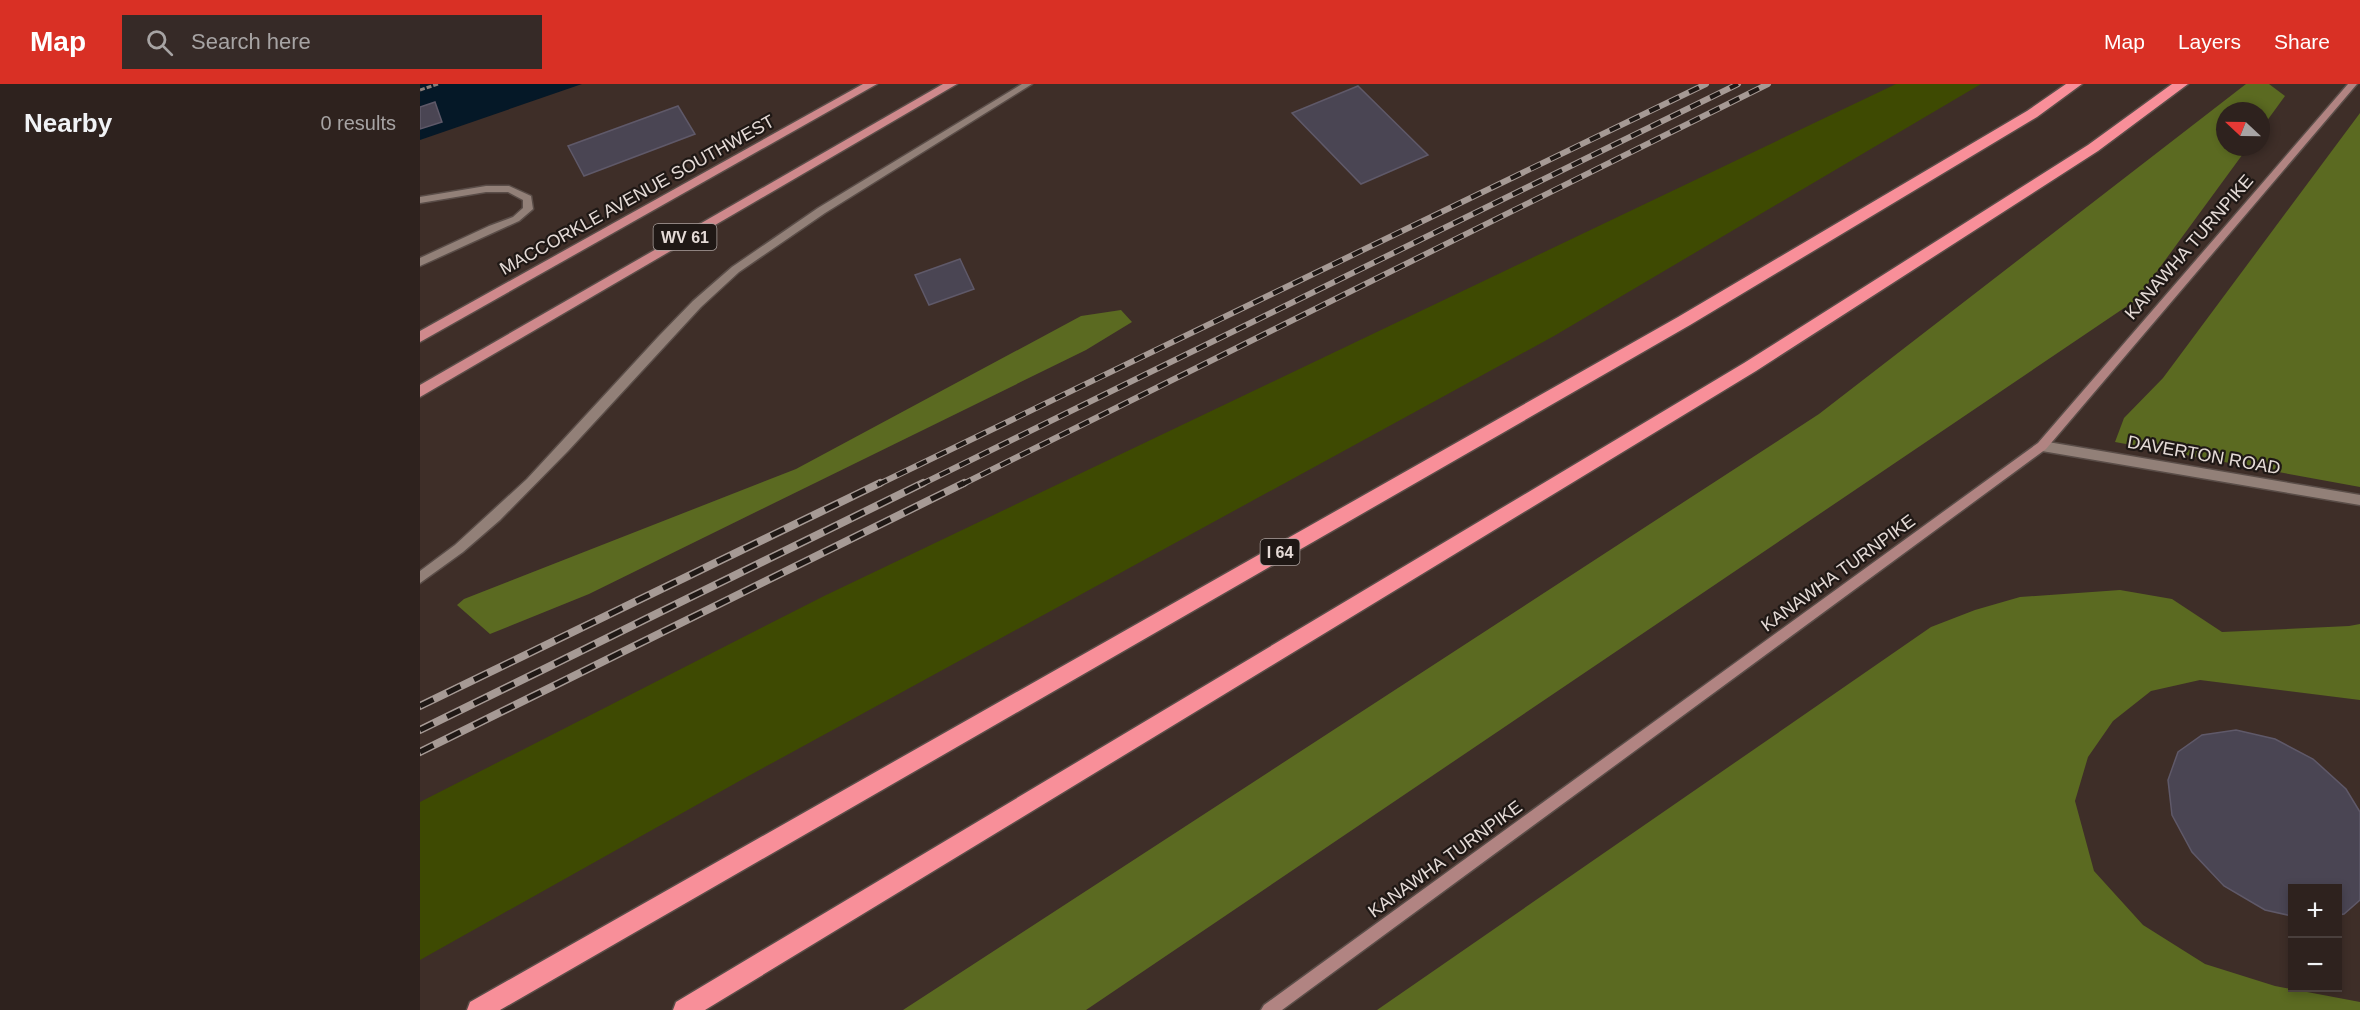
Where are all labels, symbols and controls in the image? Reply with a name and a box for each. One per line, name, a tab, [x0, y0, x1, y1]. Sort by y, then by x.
search box	[122, 15, 542, 69]
text: Map	[30, 26, 86, 57]
icon: search	[143, 26, 176, 59]
text: Search here	[191, 29, 311, 54]
text: Map	[2104, 30, 2145, 53]
text: Layers	[2178, 30, 2241, 53]
text: Share	[2274, 30, 2330, 53]
north arrow	[2216, 102, 2270, 156]
text: Nearby	[24, 108, 112, 138]
street label: MACCORKLE AVENUE SOUTHWEST	[496, 111, 778, 279]
text: 0 results	[320, 112, 396, 134]
street label: KANAWHA TURNPIKE	[2121, 171, 2257, 323]
road number: WV 61	[654, 224, 716, 250]
street label: DAVERTON ROAD	[2126, 432, 2282, 478]
street label: KANAWHA TURNPIKE	[1757, 511, 1919, 635]
road number: I 64	[1260, 539, 1300, 565]
street label: KANAWHA TURNPIKE	[1364, 797, 1526, 921]
map controls	[2288, 884, 2342, 992]
button: +	[2288, 884, 2342, 938]
button: −	[2288, 938, 2342, 992]

